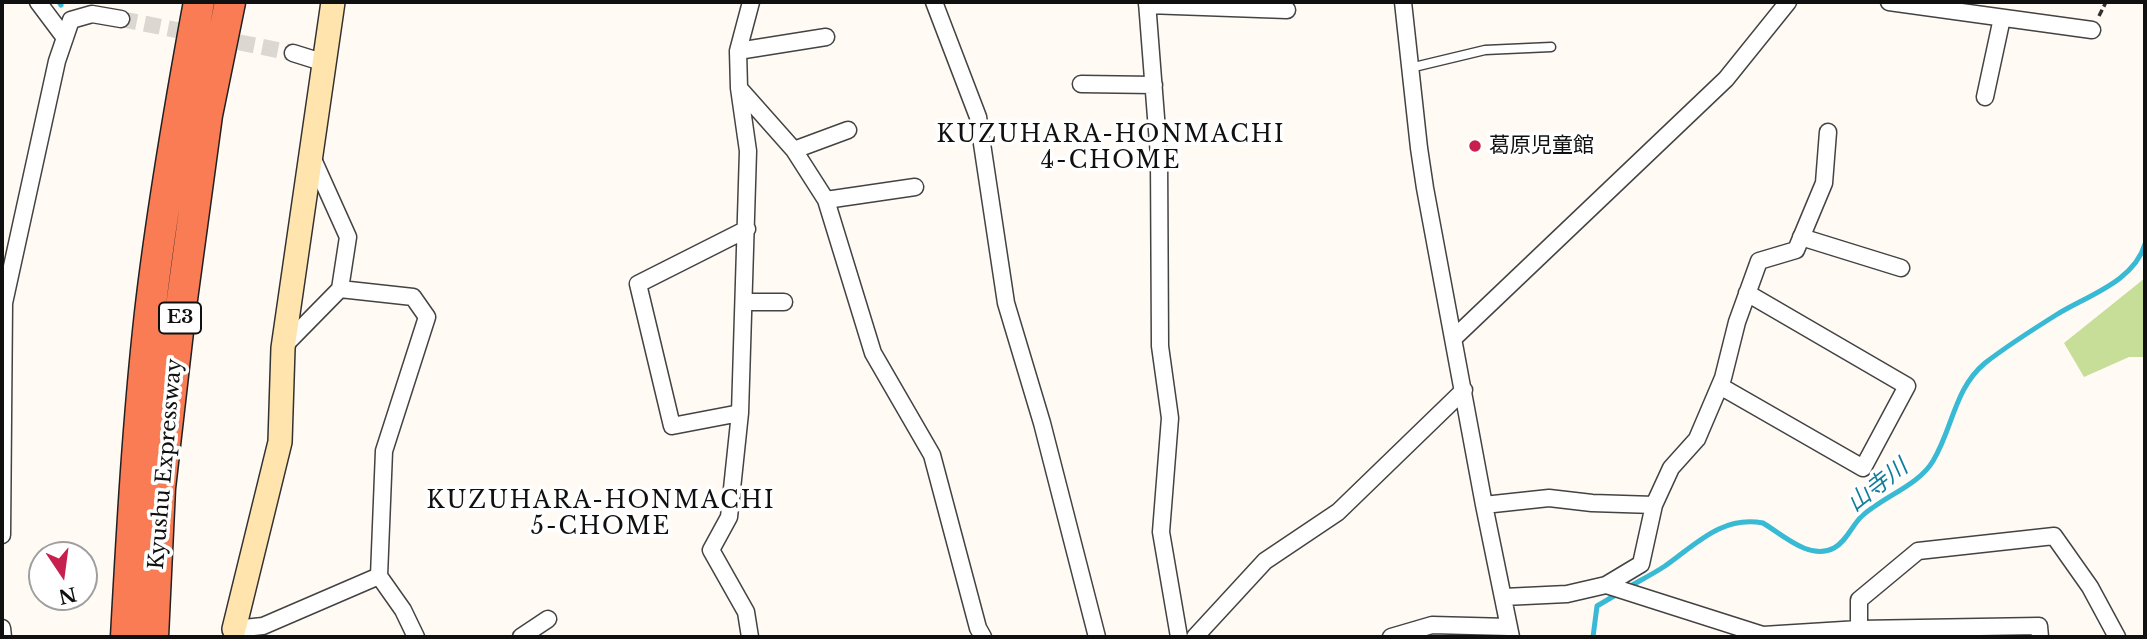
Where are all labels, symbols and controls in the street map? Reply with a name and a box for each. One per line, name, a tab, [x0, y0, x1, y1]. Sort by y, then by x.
district label: KUZUHARA-HONMACHI 4-CHOME	[939, 122, 1283, 176]
place label: 葛原児童館	[1489, 133, 1594, 159]
marker: 葛原児童館	[1467, 138, 1483, 154]
road number: E3	[159, 302, 201, 334]
street label: Kyushu Expressway	[144, 358, 188, 570]
water label: 山寺川	[1842, 454, 1914, 518]
district label: KUZUHARA-HONMACHI 5-CHOME	[429, 488, 773, 542]
north arrow	[28, 541, 98, 611]
text: N	[56, 582, 79, 608]

